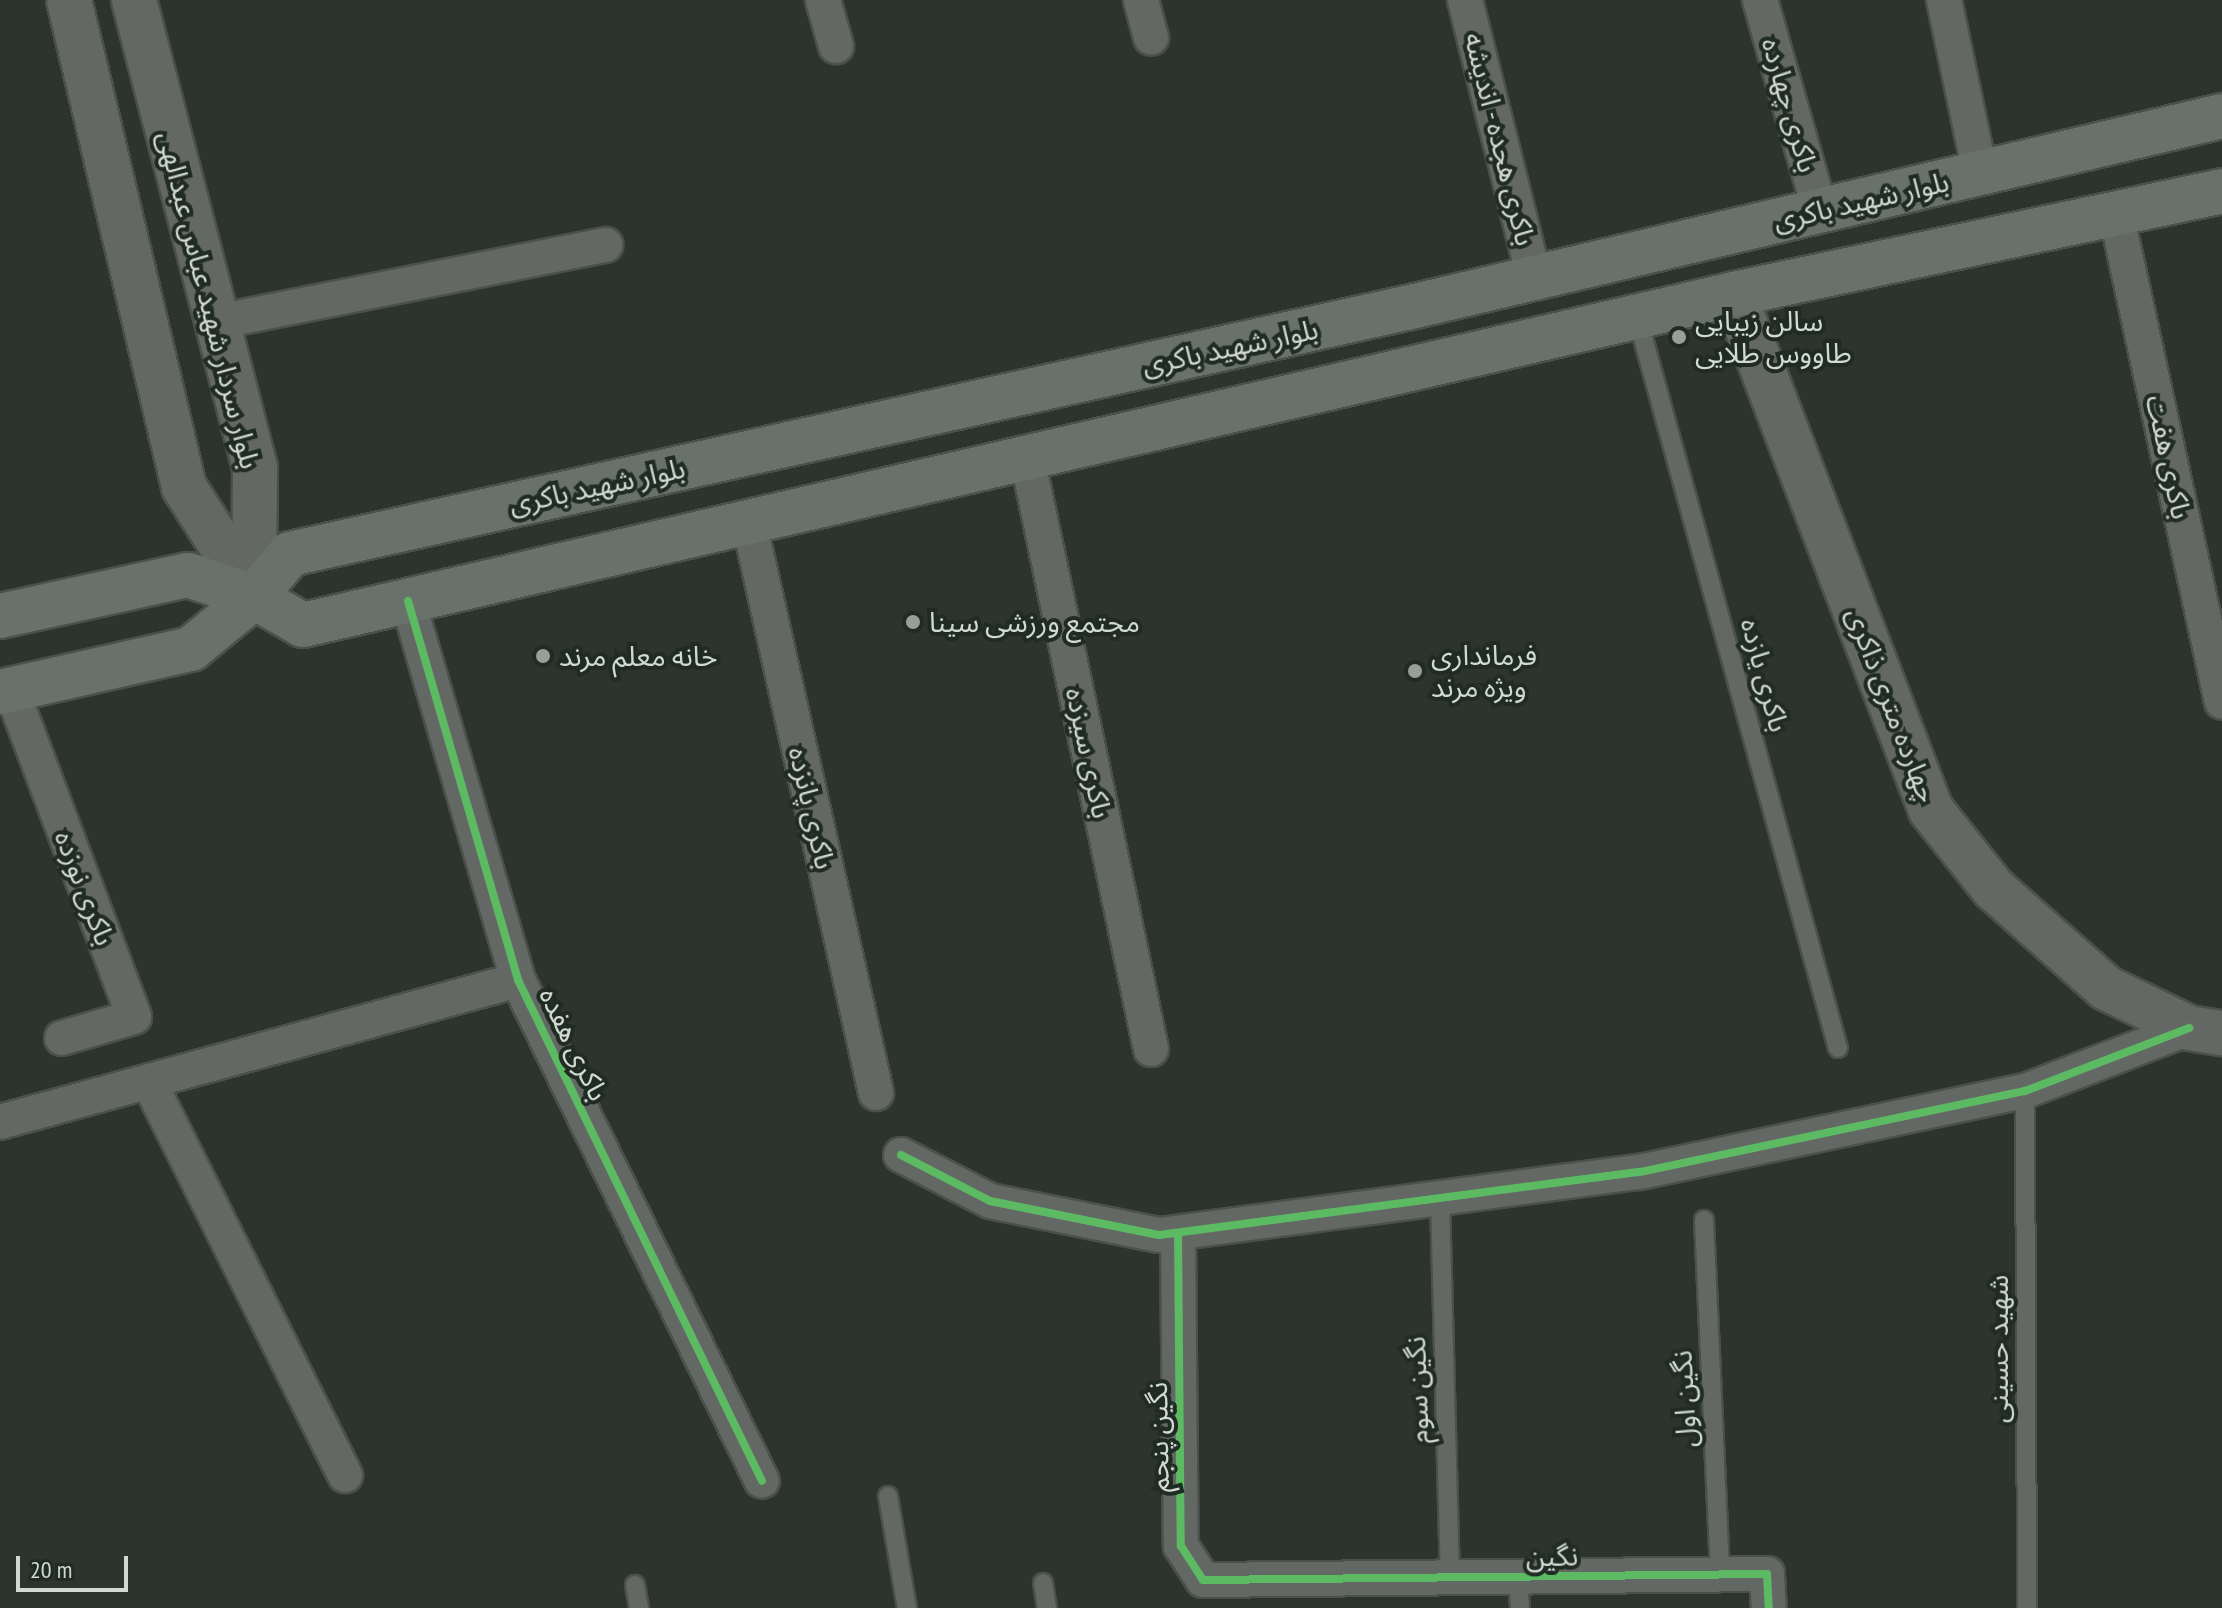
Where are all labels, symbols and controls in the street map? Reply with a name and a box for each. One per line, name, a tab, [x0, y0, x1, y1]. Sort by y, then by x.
street label: باکری هجده - اندیشه	[1457, 28, 1543, 250]
street label: باکری چهارده	[1755, 34, 1825, 176]
street label: بلوار سردار شهید عباس عبدالهی	[151, 128, 267, 472]
street label: بلوار شهید باکری	[1770, 164, 1952, 238]
place label: سالن زیبایی طاووس طلایی	[1695, 304, 1852, 370]
street label: بلوار شهید باکری	[1139, 312, 1321, 382]
marker: سالن زیبایی طاووس طلایی	[1670, 328, 1688, 346]
street label: باکری هفت	[2139, 392, 2199, 522]
street label: بلوار شهید باکری	[506, 451, 688, 521]
street label: چهارده متری ذاکری	[1839, 603, 1945, 807]
place label: مجتمع ورزشی سینا	[929, 605, 1140, 639]
marker: مجتمع ورزشی سینا	[904, 613, 922, 631]
street label: باکری یازده	[1734, 615, 1796, 735]
place label: فرمانداری ویژه مرند	[1431, 638, 1537, 704]
place label: خانه معلم مرند	[559, 639, 717, 673]
marker: خانه معلم مرند	[534, 647, 552, 665]
marker: فرمانداری ویژه مرند	[1406, 662, 1424, 680]
street label: باکری سیزده	[1059, 685, 1119, 821]
street label: باکری پانزده	[782, 744, 842, 872]
street label: باکری نوزده	[48, 826, 122, 950]
street label: باکری هفده	[532, 982, 616, 1106]
street label: شهید حسینی	[1981, 1275, 2015, 1423]
street label: نگین سوم	[1398, 1336, 1436, 1444]
street label: نگین اول	[1665, 1350, 1703, 1448]
street label: نگین پنجم	[1140, 1382, 1176, 1492]
street label: نگین	[1525, 1539, 1579, 1573]
scale bar	[20, 1540, 132, 1590]
text: 20 m	[30, 1554, 72, 1585]

